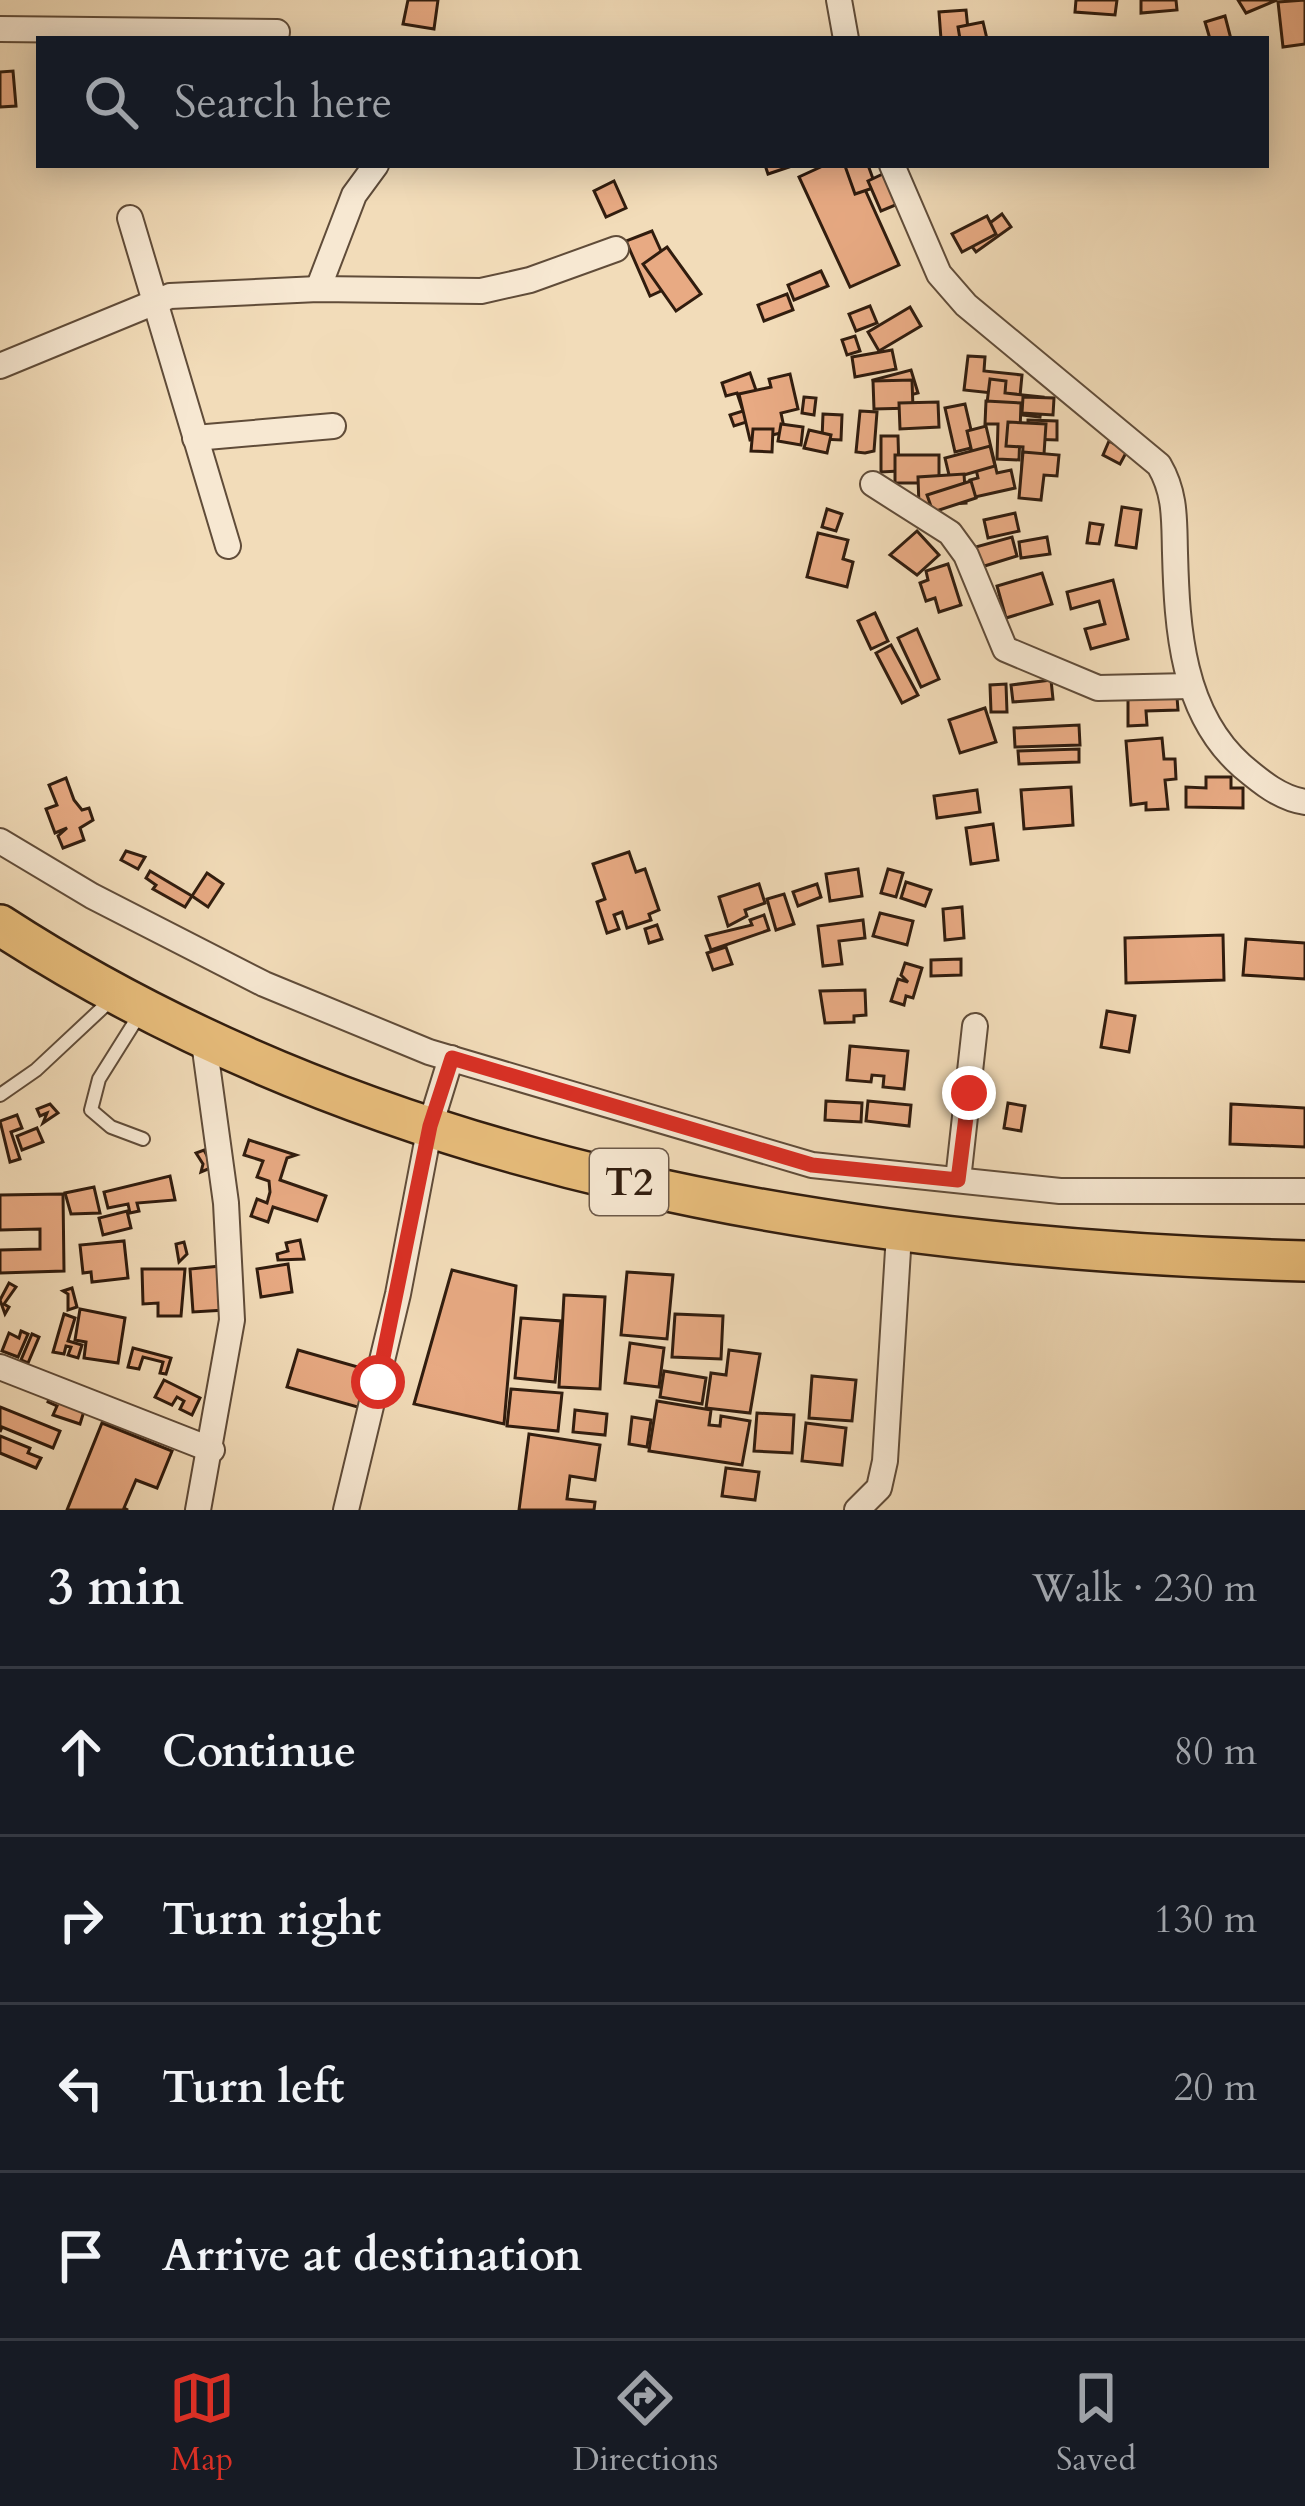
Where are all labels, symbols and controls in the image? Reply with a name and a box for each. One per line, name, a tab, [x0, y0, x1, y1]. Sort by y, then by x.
search box	[36, 36, 1269, 168]
icon: search	[78, 69, 144, 135]
text: Search here	[174, 72, 392, 133]
route end	[942, 1066, 996, 1120]
road number: T2	[590, 1149, 668, 1215]
route start	[351, 1355, 405, 1409]
text: 3 min	[48, 1553, 184, 1623]
text: Walk · 230 m	[1032, 1562, 1257, 1615]
icon: ahead	[48, 1719, 114, 1785]
text: Continue	[162, 1721, 356, 1782]
text: 80 m	[1174, 1725, 1257, 1778]
icon: right	[48, 1887, 114, 1953]
text: Turn right	[162, 1889, 381, 1950]
text: 130 m	[1154, 1893, 1257, 1946]
icon: left	[48, 2055, 114, 2121]
text: Turn left	[162, 2057, 344, 2118]
text: 20 m	[1174, 2061, 1257, 2114]
icon: arrive	[48, 2223, 114, 2289]
text: Arrive at destination	[162, 2225, 582, 2286]
tab: Map	[169, 2365, 235, 2482]
tab: Directions	[573, 2365, 718, 2482]
tab: Saved	[1056, 2365, 1136, 2482]

